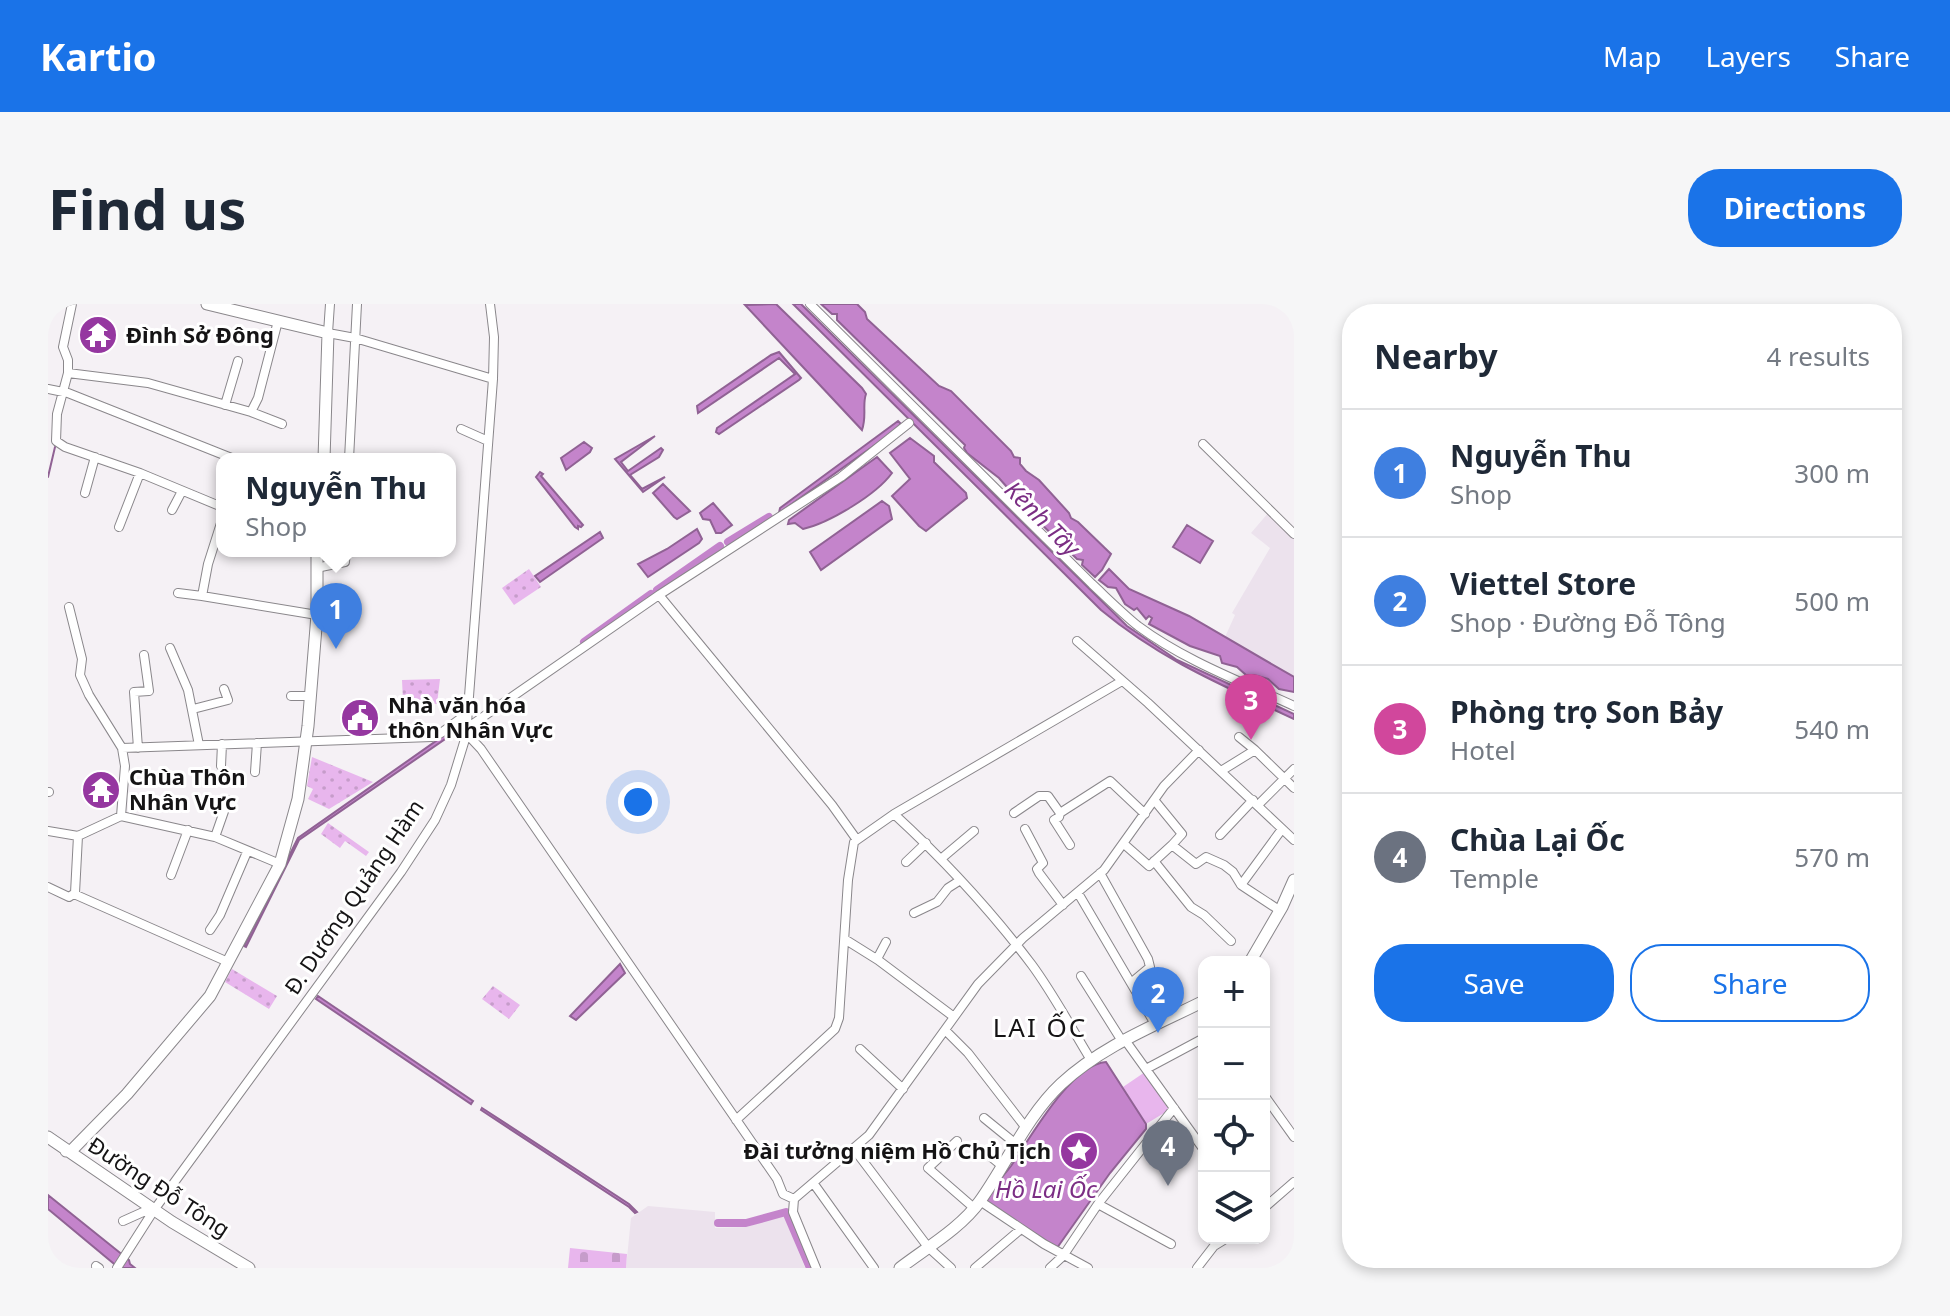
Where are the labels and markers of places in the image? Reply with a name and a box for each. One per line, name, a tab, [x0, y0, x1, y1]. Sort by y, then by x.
temple icon: Đình Sở Đông	[77, 314, 119, 356]
place label: Đình Sở Đông	[126, 319, 274, 349]
pin: 1	[310, 583, 362, 649]
pin: 3	[1225, 674, 1277, 740]
place label: Nhà văn hóa thôn Nhân Vực	[388, 689, 553, 744]
public building icon: Nhà văn hóa thôn Nhân Vực	[339, 697, 381, 739]
place label: Chùa Thôn Nhân Vực	[129, 761, 246, 816]
temple icon: Chùa Thôn Nhân Vực	[80, 769, 122, 811]
pin: 2	[1132, 967, 1184, 1033]
pin: 4	[1142, 1120, 1194, 1186]
place icon: Đài tưởng niệm Hồ Chủ Tịch	[1058, 1130, 1100, 1172]
place label: Đài tưởng niệm Hồ Chủ Tịch	[743, 1135, 1051, 1165]

